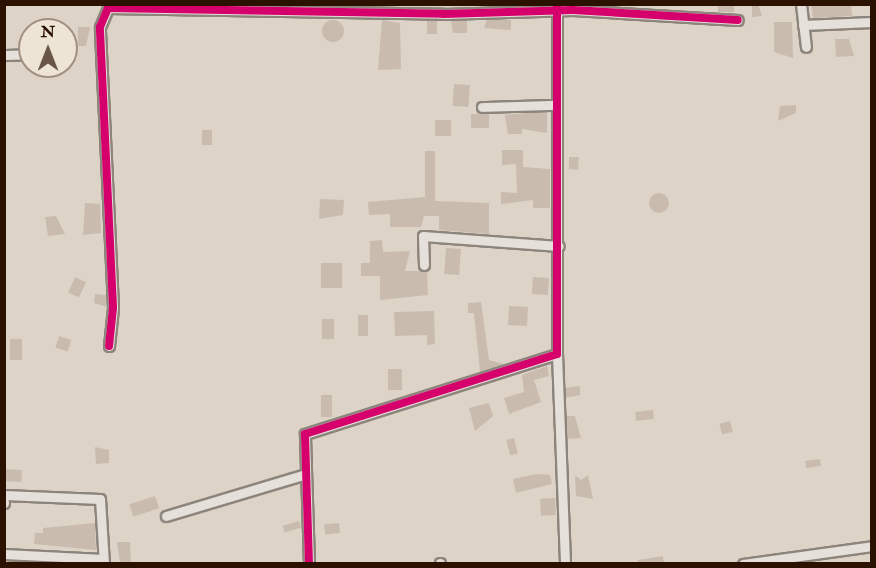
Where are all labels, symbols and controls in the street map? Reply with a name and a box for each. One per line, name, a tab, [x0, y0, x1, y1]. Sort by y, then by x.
north arrow	[18, 18, 78, 78]
text: N	[41, 22, 55, 42]

